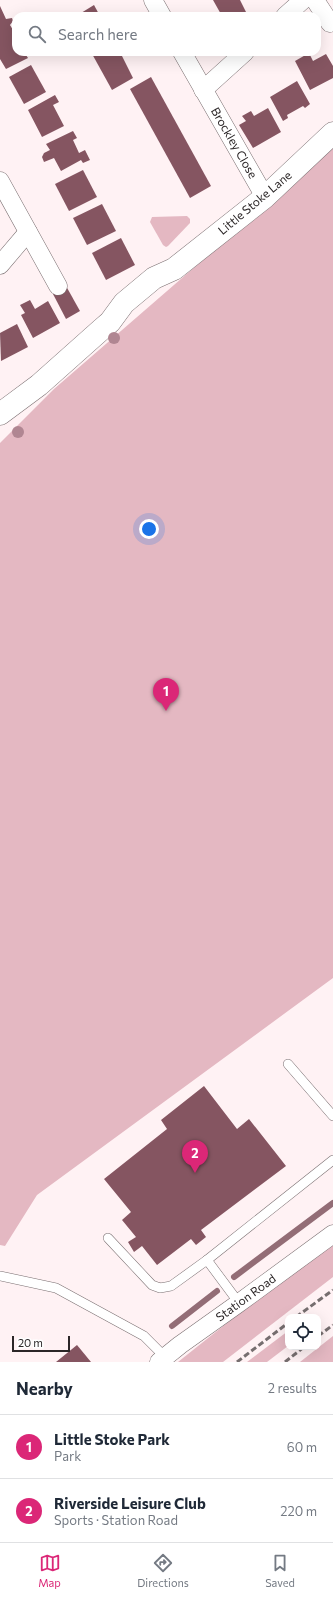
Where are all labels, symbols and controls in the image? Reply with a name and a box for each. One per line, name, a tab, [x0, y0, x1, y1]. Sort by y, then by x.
search box	[12, 12, 321, 56]
icon: search	[26, 23, 48, 45]
text: Search here	[58, 25, 137, 43]
street label: Brockley Close	[209, 104, 261, 181]
street label: Little Stoke Lane	[215, 167, 294, 237]
your location	[139, 519, 159, 539]
pin: 1	[153, 678, 179, 711]
pin: 2	[182, 1140, 208, 1173]
street label: Station Road	[213, 1271, 278, 1324]
map controls	[285, 1314, 321, 1350]
button: locate	[285, 1314, 321, 1350]
scale bar	[12, 1334, 70, 1353]
text: 20 m	[18, 1336, 43, 1349]
text: Nearby	[16, 1378, 73, 1399]
text: 2 results	[268, 1380, 317, 1396]
text: Little Stoke Park	[54, 1430, 170, 1448]
text: 1	[26, 1439, 32, 1455]
text: 60 m	[287, 1439, 317, 1455]
text: Park	[54, 1448, 81, 1464]
text: Riverside Leisure Club	[54, 1494, 206, 1512]
text: 2	[25, 1503, 33, 1519]
text: 220 m	[280, 1503, 317, 1519]
text: Sports · Station Road	[54, 1512, 178, 1528]
tab: Map	[38, 1552, 61, 1589]
tab: Directions	[137, 1552, 189, 1589]
tab: Saved	[265, 1552, 295, 1589]

